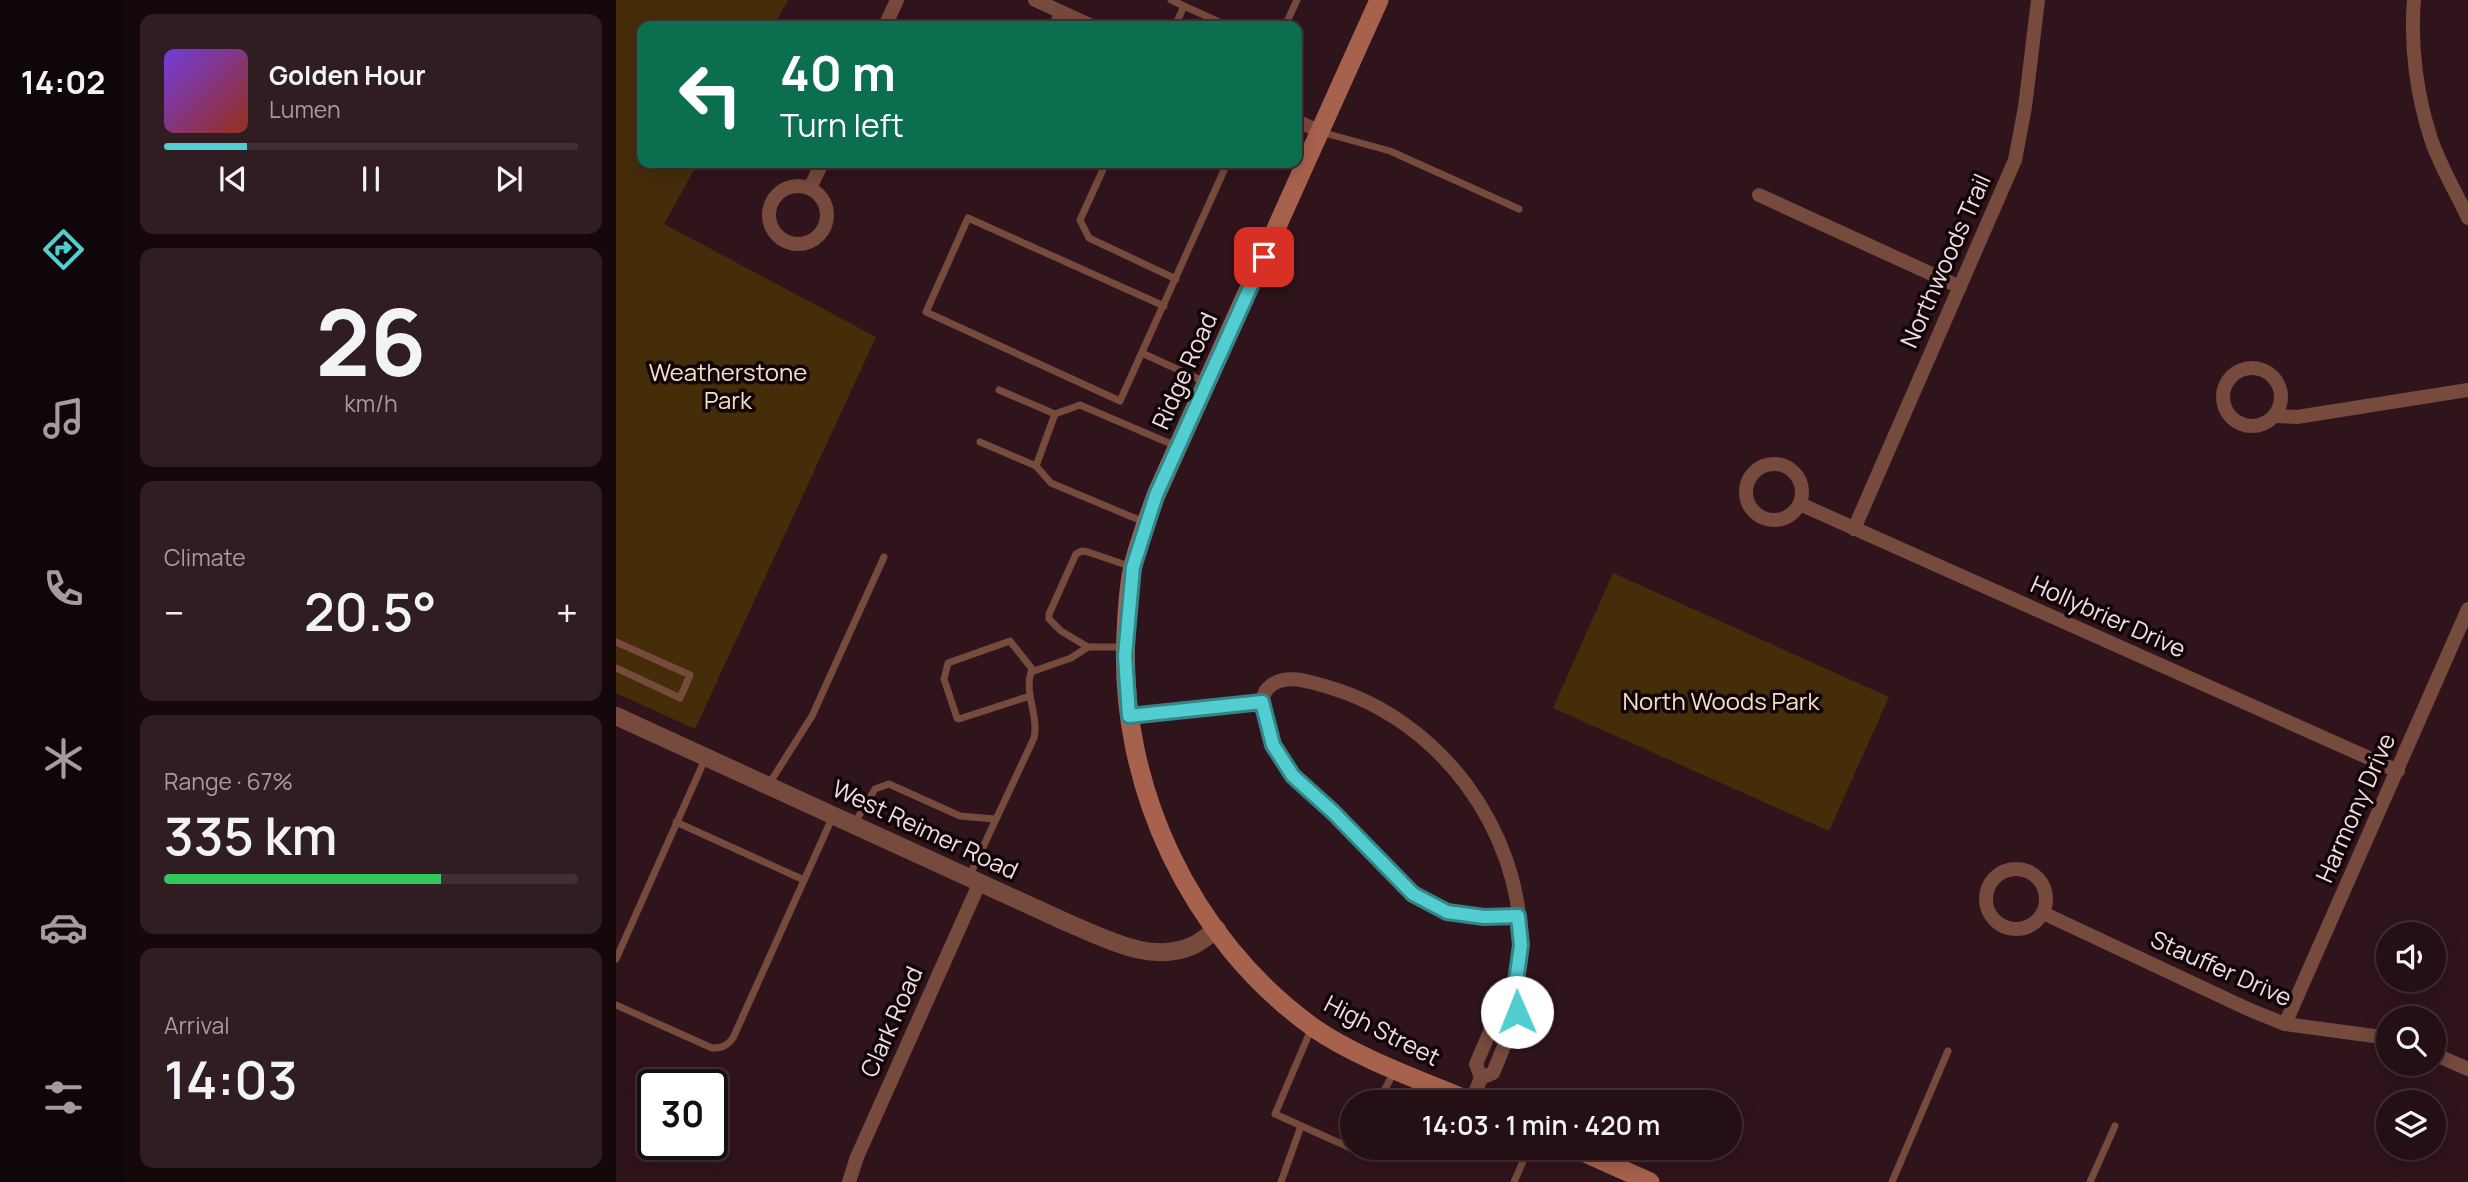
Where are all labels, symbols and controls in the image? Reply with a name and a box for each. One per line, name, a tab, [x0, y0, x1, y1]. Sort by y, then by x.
text: 40 m	[780, 39, 896, 106]
icon: left	[665, 49, 756, 140]
text: Golden Hour	[269, 57, 426, 93]
text: 14:02	[21, 60, 105, 104]
text: Lumen	[269, 93, 341, 125]
text: Turn left	[780, 103, 904, 147]
icon: previous	[214, 160, 252, 198]
icon: pause	[352, 160, 390, 198]
icon: next	[490, 160, 528, 198]
street label: Northwoods Trail	[1892, 168, 1998, 352]
icon: directions	[39, 225, 88, 274]
pin	[1234, 227, 1294, 287]
icon: arrive	[1245, 238, 1283, 276]
text: 26	[316, 279, 426, 403]
street label: Ridge Road	[1143, 307, 1224, 434]
park label: Weatherstone Park	[649, 355, 807, 416]
text: km/h	[344, 387, 398, 419]
icon: music	[39, 394, 88, 443]
text: Climate	[164, 541, 246, 573]
icon: phone	[39, 564, 88, 613]
street label: Hollybrier Drive	[2026, 567, 2191, 665]
text: 20.5°	[304, 576, 437, 647]
text: −	[164, 586, 185, 638]
text: +	[556, 586, 578, 638]
park label: North Woods Park	[1623, 684, 1820, 717]
street label: Harmony Drive	[2307, 727, 2402, 887]
icon: climate	[39, 734, 88, 783]
text: Range · 67%	[164, 765, 293, 797]
street label: West Reimer Road	[827, 771, 1024, 886]
text: 335 km	[164, 800, 337, 871]
icon: car	[39, 903, 88, 952]
street label: Stauffer Drive	[2146, 922, 2297, 1013]
map controls	[2376, 922, 2446, 1160]
button: sound	[2376, 922, 2446, 992]
street label: Clark Road	[851, 961, 930, 1082]
position arrow	[1480, 975, 1554, 1049]
street label: High Street	[1319, 986, 1446, 1073]
button: search	[2376, 1006, 2446, 1076]
text: Arrival	[164, 1009, 230, 1041]
text: 14:03	[164, 1044, 297, 1115]
speed limit sign: 30	[637, 1069, 728, 1160]
icon: filters	[39, 1073, 88, 1122]
button: layers	[2376, 1090, 2446, 1160]
text: 14:03 · 1 min · 420 m	[1422, 1107, 1660, 1143]

